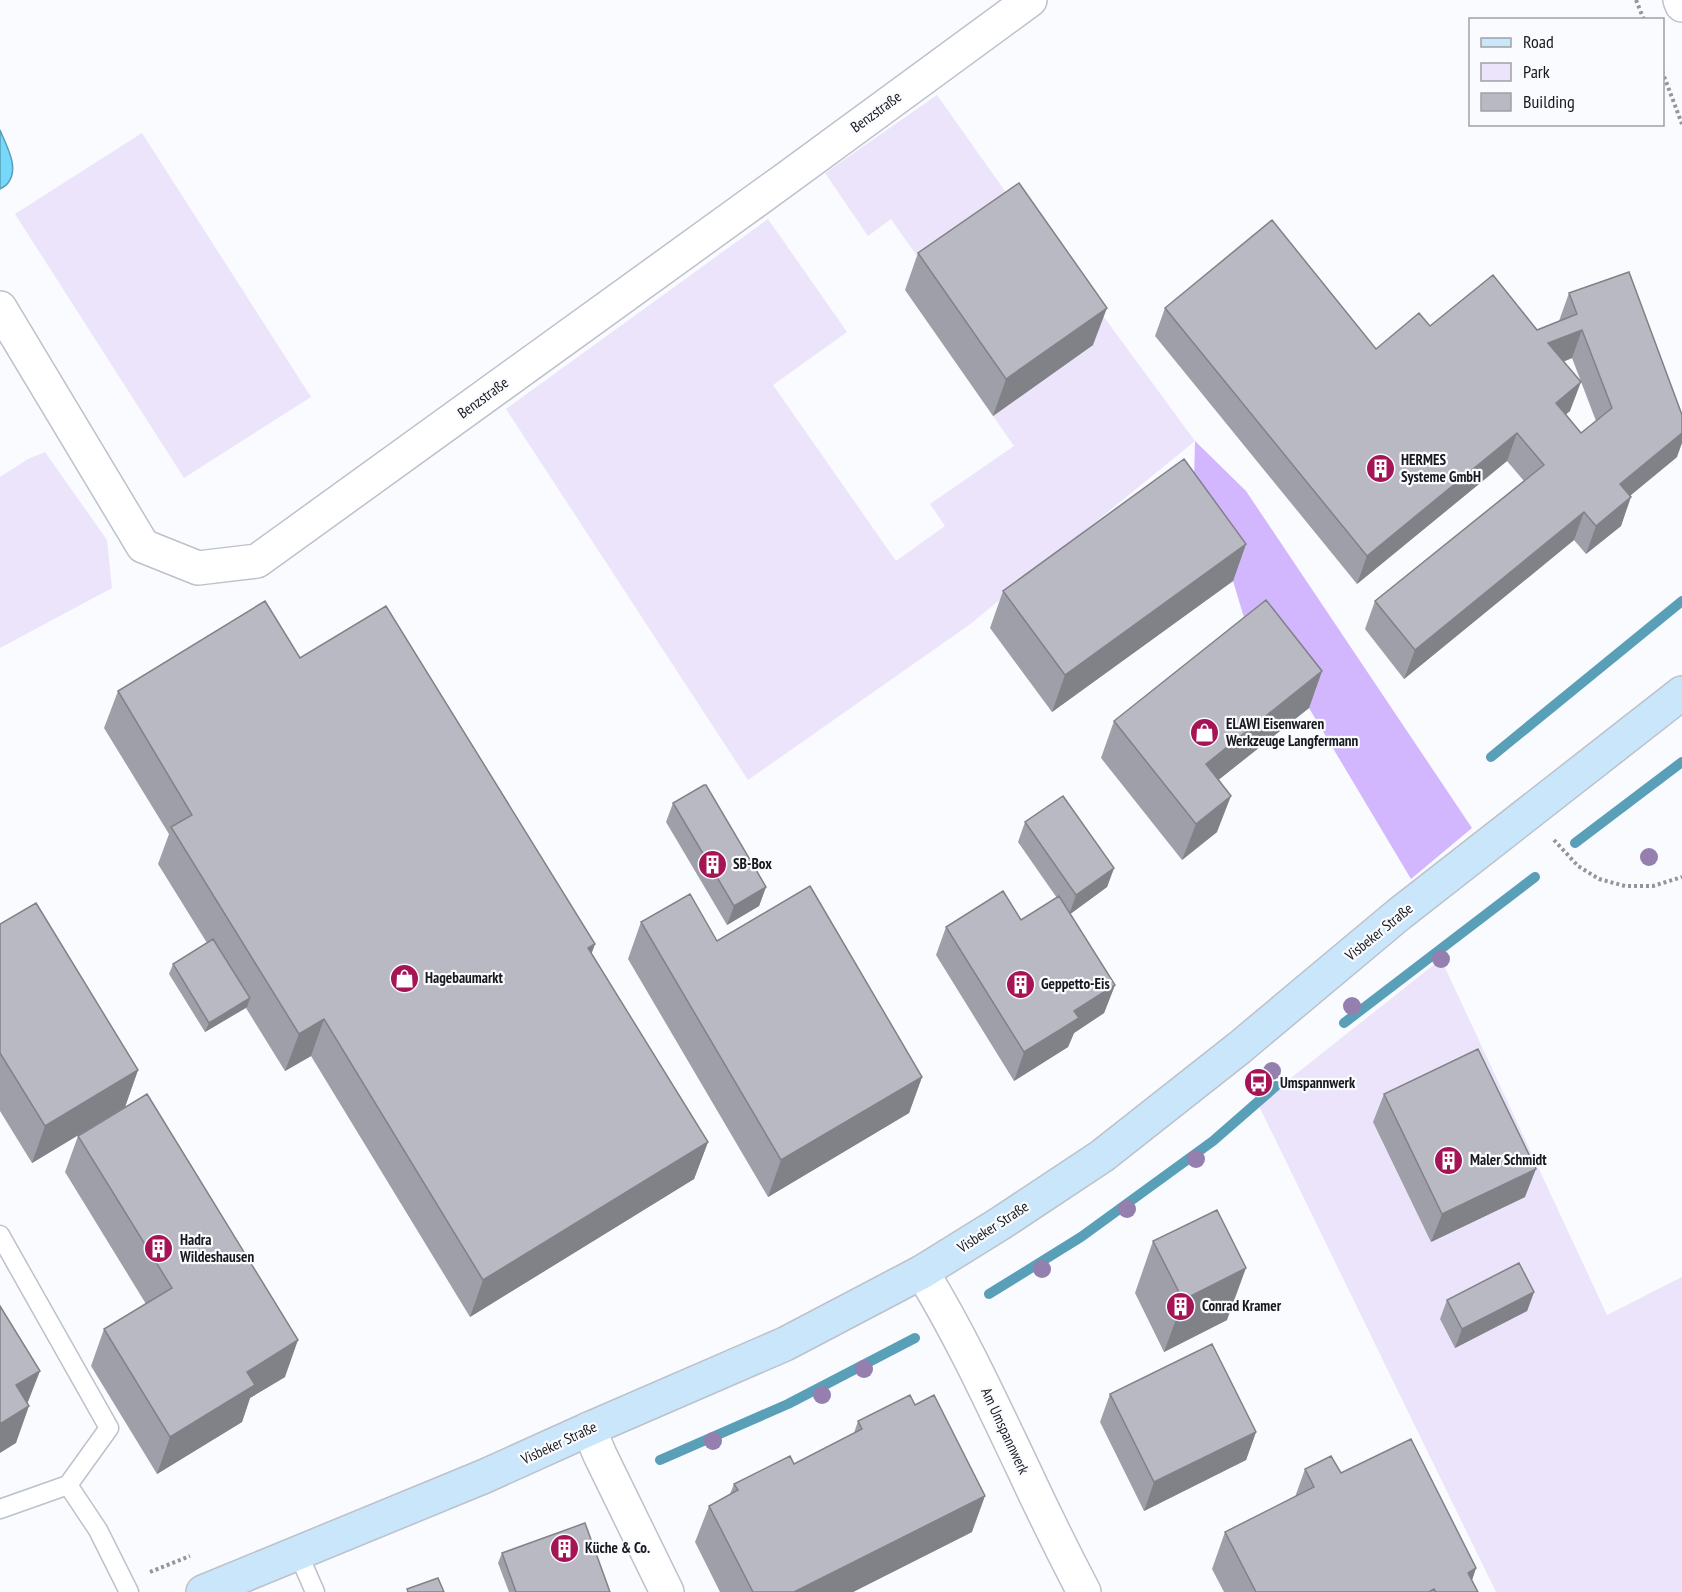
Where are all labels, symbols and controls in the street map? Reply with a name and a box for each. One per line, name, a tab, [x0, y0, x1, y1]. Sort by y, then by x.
legend	[1469, 18, 1664, 126]
text: Road	[1523, 30, 1554, 53]
text: Park	[1523, 60, 1550, 83]
street label: Benzstraße	[847, 87, 905, 136]
text: Building	[1523, 90, 1575, 113]
street label: Benzstraße	[454, 373, 512, 422]
place label: HERMES Systeme GmbH	[1401, 450, 1481, 486]
building icon: HERMES Systeme GmbH	[1364, 453, 1396, 485]
place label: ELAWI Eisenwaren Werkzeuge Langfermann	[1225, 714, 1359, 750]
shop icon: ELAWI Eisenwaren Werkzeuge Langfermann	[1189, 717, 1221, 749]
building icon: SB-Box	[696, 848, 728, 880]
place label: SB-Box	[733, 854, 772, 873]
street label: Visbeker Straße	[1340, 899, 1416, 965]
shop icon: Hagebaumarkt	[388, 962, 420, 994]
place label: Hagebaumarkt	[425, 968, 504, 987]
building icon: Geppetto-Eis	[1004, 968, 1036, 1000]
place label: Geppetto-Eis	[1041, 974, 1110, 993]
bus stop icon: Umspannwerk	[1243, 1067, 1275, 1099]
place label: Umspannwerk	[1280, 1073, 1356, 1092]
building icon: Maler Schmidt	[1433, 1144, 1465, 1176]
place label: Maler Schmidt	[1470, 1150, 1547, 1169]
street label: Visbeker Straße	[953, 1196, 1032, 1257]
place label: Hadra Wildeshausen	[179, 1230, 254, 1266]
building icon: Hadra Wildeshausen	[143, 1233, 175, 1265]
building icon: Conrad Kramer	[1165, 1290, 1197, 1322]
place label: Conrad Kramer	[1202, 1296, 1282, 1315]
street label: Am Umspannwerk	[977, 1385, 1034, 1477]
street label: Visbeker Straße	[517, 1417, 600, 1469]
building icon: Küche & Co.	[548, 1532, 580, 1564]
place label: Küche & Co.	[585, 1538, 650, 1557]

